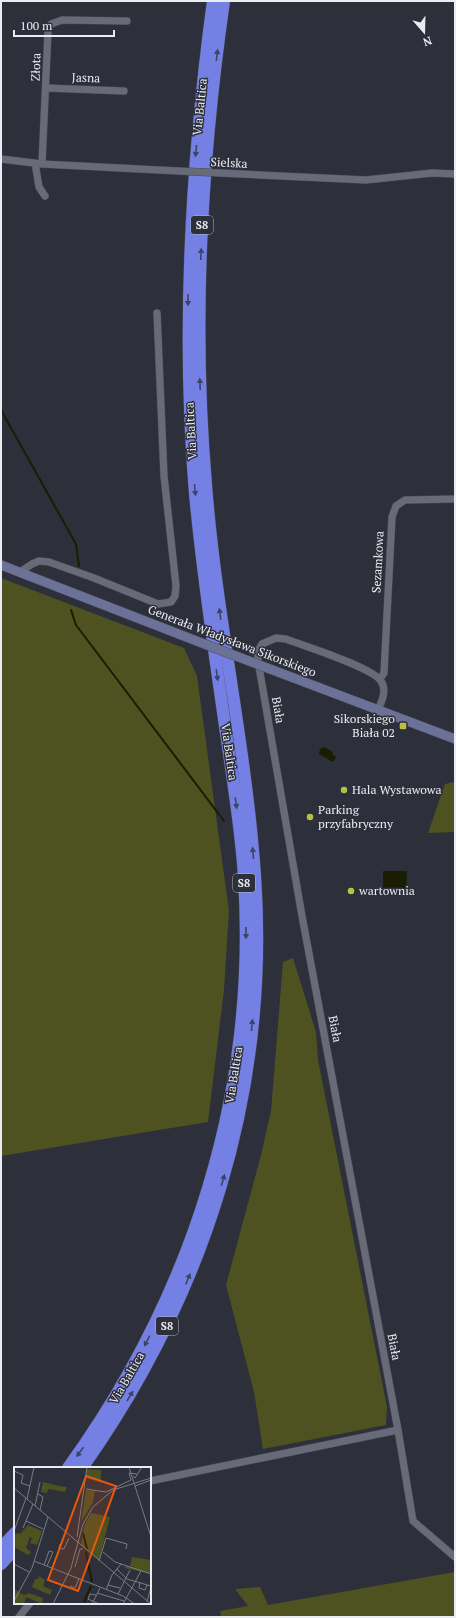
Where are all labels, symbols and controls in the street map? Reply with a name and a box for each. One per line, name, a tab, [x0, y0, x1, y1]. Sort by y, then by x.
scale bar	[14, 12, 114, 38]
north arrow	[404, 12, 444, 52]
text: 100 m	[20, 18, 53, 33]
text: N	[420, 33, 434, 50]
one-way arrow	[214, 49, 220, 61]
street label: Złota	[28, 53, 43, 81]
street label: Jasna	[71, 70, 101, 85]
street label: Via Baltica	[189, 78, 210, 136]
one-way arrow	[193, 145, 199, 157]
street label: Sielska	[210, 154, 248, 171]
road number: S8	[191, 216, 213, 234]
one-way arrow	[197, 248, 204, 260]
one-way arrow	[185, 294, 192, 306]
one-way arrow	[197, 377, 203, 390]
street label: Via Baltica	[182, 402, 199, 460]
one-way arrow	[192, 484, 198, 496]
street label: Sezamkowa	[368, 531, 387, 593]
street label: Generała Władysława Sikorskiego	[146, 601, 319, 680]
one-way arrow	[217, 607, 223, 620]
one-way arrow	[214, 668, 220, 681]
street label: Biała	[269, 695, 288, 725]
place label: Sikorskiego Biała 02	[334, 711, 395, 740]
marker: Sikorskiego Biała 02	[398, 721, 408, 731]
street label: Via Baltica	[218, 722, 241, 781]
place label: Hala Wystawowa	[352, 782, 442, 797]
marker: Hala Wystawowa	[339, 785, 349, 795]
one-way arrow	[233, 797, 239, 809]
place label: Parking przyfabryczny	[318, 802, 394, 831]
marker: Parking przyfabryczny	[305, 812, 315, 822]
one-way arrow	[250, 847, 256, 859]
road number: S8	[233, 874, 255, 892]
place label: wartownia	[358, 883, 415, 898]
marker: wartownia	[346, 886, 356, 896]
one-way arrow	[243, 927, 249, 940]
street label: Biała	[326, 1014, 345, 1044]
one-way arrow	[249, 1019, 256, 1031]
street label: Via Baltica	[222, 1045, 245, 1105]
one-way arrow	[220, 1174, 226, 1186]
one-way arrow	[186, 1273, 192, 1285]
road number: S8	[156, 1317, 178, 1335]
street label: Biała	[385, 1332, 404, 1362]
one-way arrow	[144, 1336, 150, 1347]
street label: Via Baltica	[106, 1349, 147, 1406]
one-way arrow	[126, 1391, 134, 1401]
one-way arrow	[76, 1447, 84, 1458]
inset map	[14, 1467, 151, 1604]

